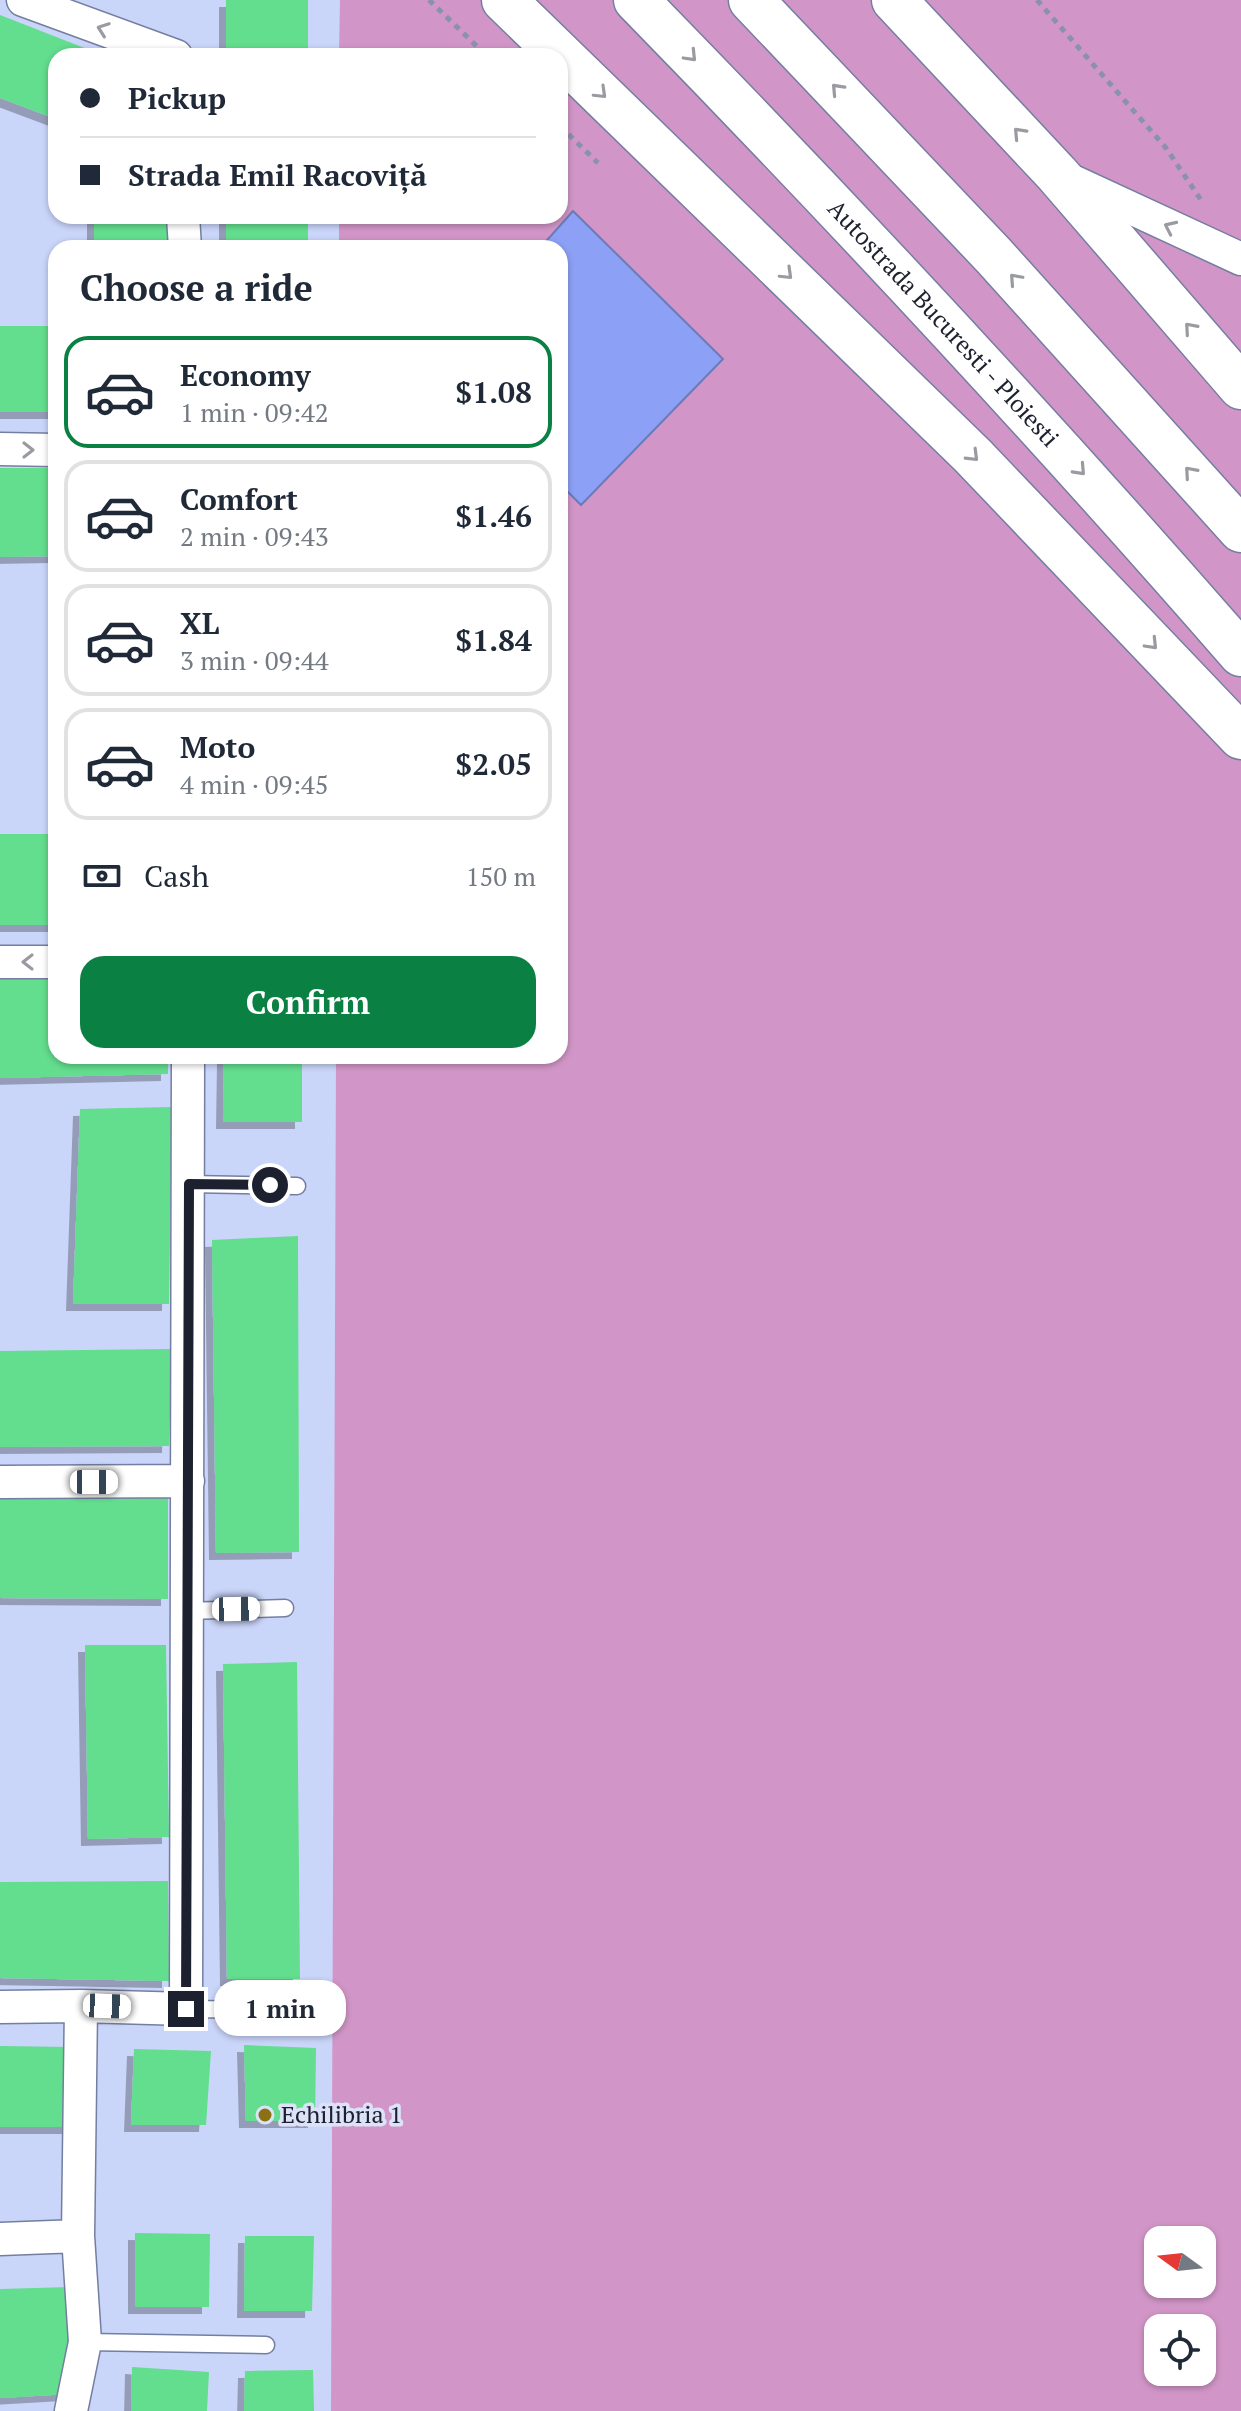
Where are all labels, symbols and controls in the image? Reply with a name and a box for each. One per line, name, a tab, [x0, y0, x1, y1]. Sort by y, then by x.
one-way arrow	[96, 22, 110, 39]
one-way arrow	[682, 47, 696, 61]
text: Pickup	[128, 78, 226, 118]
one-way arrow	[592, 83, 606, 98]
one-way arrow	[832, 84, 847, 98]
one-way arrow	[1013, 128, 1028, 142]
text: Strada Emil Racoviță	[128, 155, 427, 195]
street label: Autostrada Bucuresti - Ploiesti	[821, 192, 1066, 453]
one-way arrow	[1164, 220, 1179, 236]
text: Choose a ride	[80, 264, 313, 311]
one-way arrow	[778, 265, 792, 279]
one-way arrow	[1010, 274, 1024, 289]
one-way arrow	[1185, 323, 1200, 338]
text: Economy	[180, 355, 311, 395]
icon: car	[84, 356, 156, 428]
text: $1.08	[455, 372, 532, 412]
text: 1 min · 09:42	[180, 395, 329, 429]
one-way arrow	[22, 441, 35, 459]
one-way arrow	[963, 447, 978, 461]
one-way arrow	[1070, 460, 1084, 475]
one-way arrow	[1185, 466, 1199, 481]
text: Comfort	[180, 479, 298, 519]
icon: car	[84, 480, 156, 552]
text: $1.46	[455, 496, 532, 536]
text: 2 min · 09:43	[180, 519, 329, 553]
text: XL	[180, 603, 219, 643]
icon: car	[84, 604, 156, 676]
text: $1.84	[455, 620, 532, 660]
one-way arrow	[1143, 635, 1158, 649]
text: 3 min · 09:44	[180, 643, 329, 677]
text: Moto	[180, 727, 255, 767]
icon: car	[84, 728, 156, 800]
text: $2.05	[455, 744, 532, 784]
text: 4 min · 09:45	[180, 767, 329, 801]
icon: cash	[80, 854, 124, 898]
text: Cash	[144, 856, 209, 896]
text: 150 m	[466, 859, 536, 893]
one-way arrow	[21, 953, 34, 971]
button: Confirm	[80, 956, 536, 1048]
route start	[252, 1167, 288, 1203]
car	[70, 1470, 118, 1494]
car	[212, 1597, 260, 1621]
callout: 1 min	[214, 1981, 346, 2037]
route end	[168, 1991, 204, 2027]
text: 1 min	[244, 1991, 316, 2025]
car	[83, 1993, 131, 2019]
place label: Echilibria 1	[281, 2098, 402, 2130]
marker: Echilibria 1	[256, 2106, 274, 2124]
north arrow	[1144, 2226, 1216, 2298]
map controls	[1144, 2226, 1216, 2386]
button: locate	[1144, 2314, 1216, 2386]

